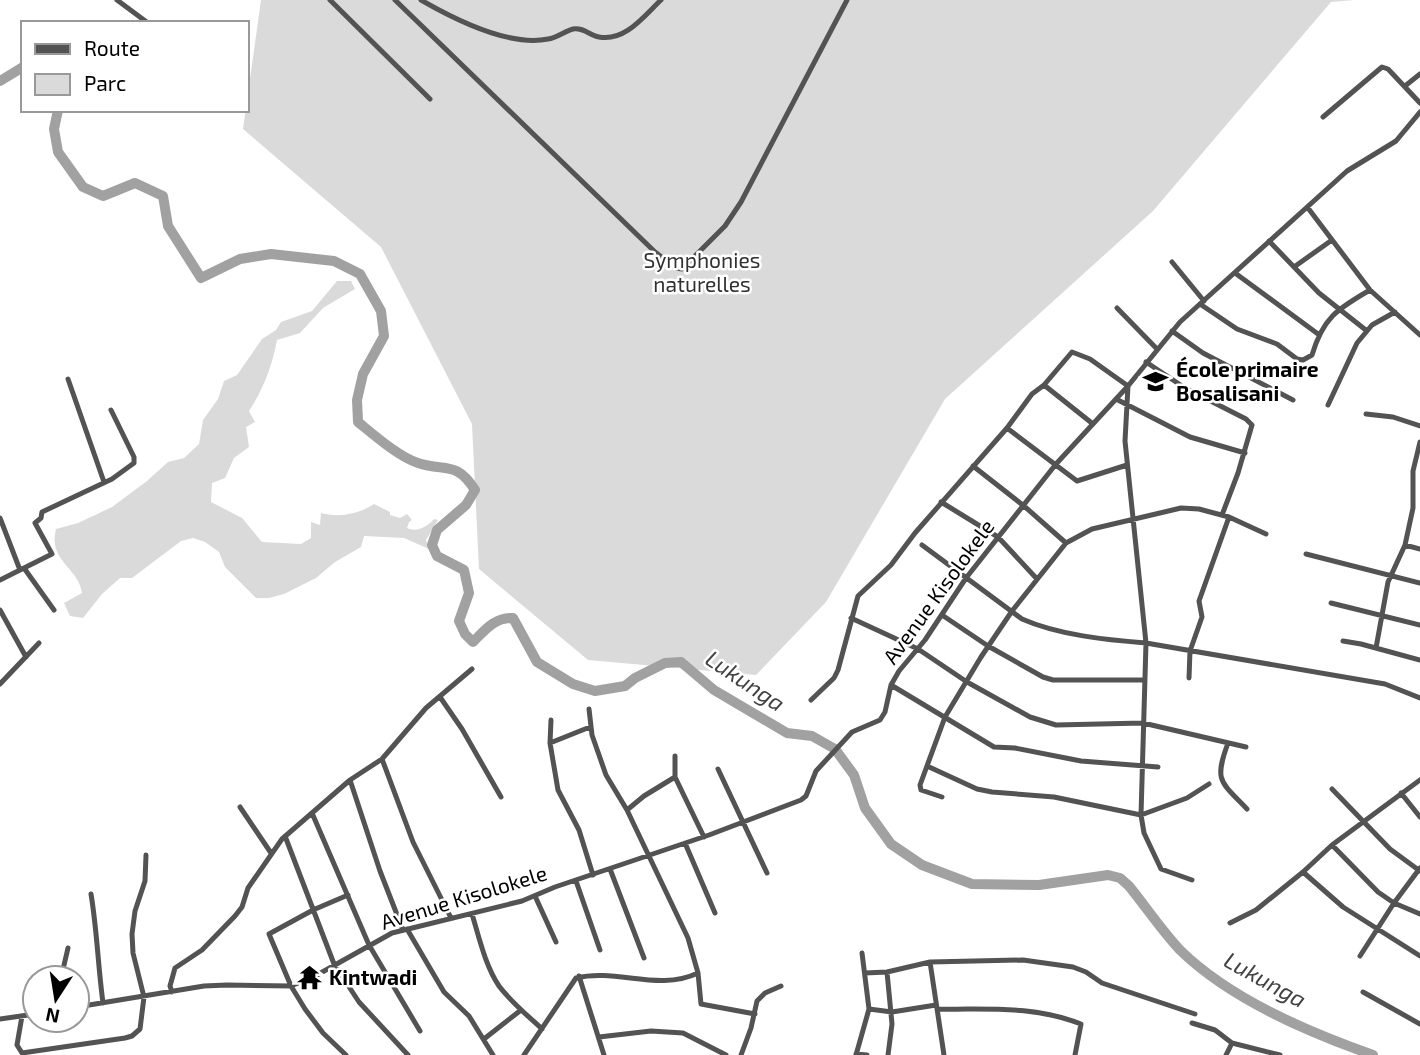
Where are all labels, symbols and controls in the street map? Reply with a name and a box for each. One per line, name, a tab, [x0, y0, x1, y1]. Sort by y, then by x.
legend	[21, 21, 248, 112]
text: Route	[84, 35, 140, 60]
text: Parc	[84, 70, 126, 95]
park label: Symphonies naturelles	[644, 247, 760, 296]
place label: École primaire Bosalisani	[1176, 356, 1319, 405]
school or university icon: École primaire Bosalisani	[1142, 368, 1170, 396]
street label: Avenue Kisolokele	[877, 514, 999, 668]
water label: Lukunga	[701, 644, 790, 717]
street label: Avenue Kisolokele	[377, 859, 550, 934]
water label: Lukunga	[1220, 945, 1311, 1013]
north arrow	[21, 964, 91, 1034]
temple icon: Kintwadi	[295, 964, 323, 992]
place label: Kintwadi	[329, 964, 417, 989]
text: N	[43, 1003, 61, 1029]

